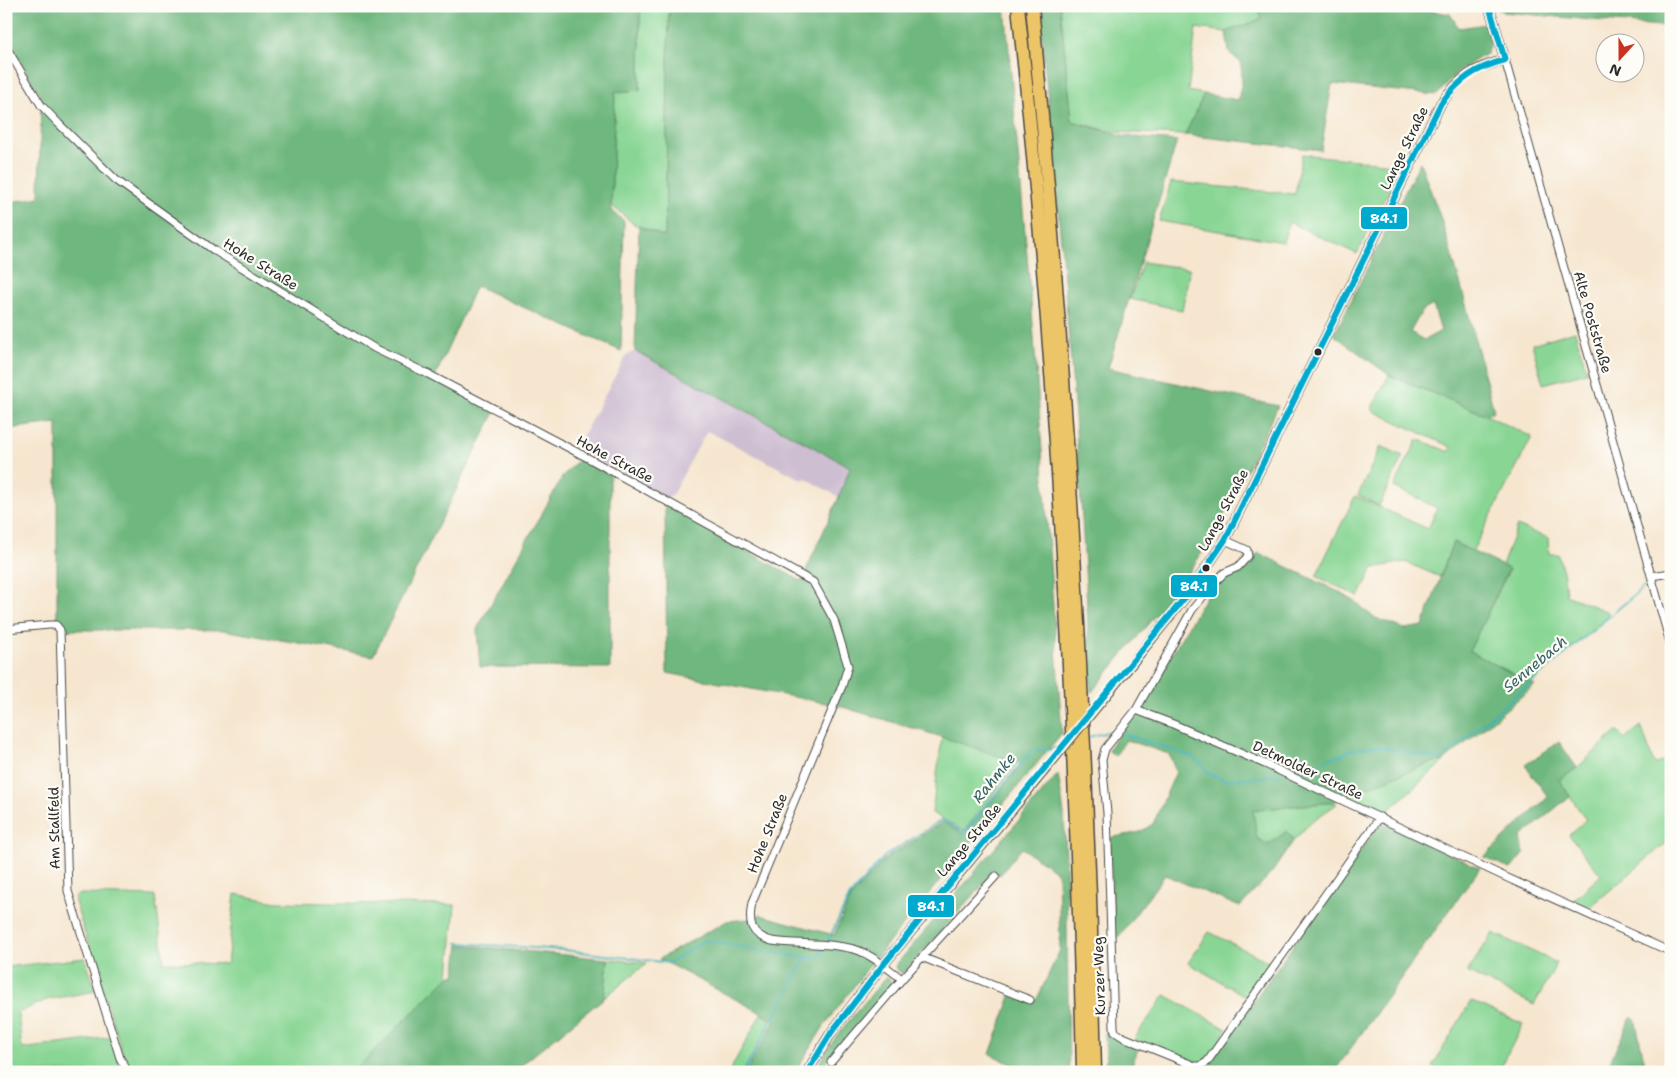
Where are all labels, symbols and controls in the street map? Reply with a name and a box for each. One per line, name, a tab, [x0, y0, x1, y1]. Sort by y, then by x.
north arrow	[1594, 32, 1644, 82]
text: N	[1607, 60, 1624, 81]
street label: Lange Straße	[1376, 103, 1432, 193]
line badge: 84.1	[1360, 206, 1408, 230]
text: 84.1	[1370, 209, 1398, 227]
street label: Hohe Straße	[220, 234, 302, 294]
street label: Alte Poststraße	[1570, 269, 1616, 375]
unlabelled marker	[1313, 347, 1323, 357]
street label: Hohe Straße	[573, 431, 657, 487]
street label: Lange Straße	[1194, 466, 1252, 554]
unlabelled marker	[1201, 563, 1211, 573]
line badge: 84.1	[1170, 574, 1218, 598]
text: 84.1	[1180, 577, 1208, 595]
water label: Sennebach	[1499, 631, 1571, 697]
street label: Detmolder Straße	[1250, 736, 1366, 804]
water label: Rahmke	[968, 749, 1020, 807]
street label: Am Stallfeld	[44, 786, 64, 869]
street label: Hohe Straße	[743, 790, 791, 876]
street label: Lange Straße	[933, 799, 1005, 881]
line badge: 84.1	[907, 894, 955, 918]
text: 84.1	[917, 897, 945, 915]
street label: Kurzer Weg	[1089, 936, 1109, 1016]

